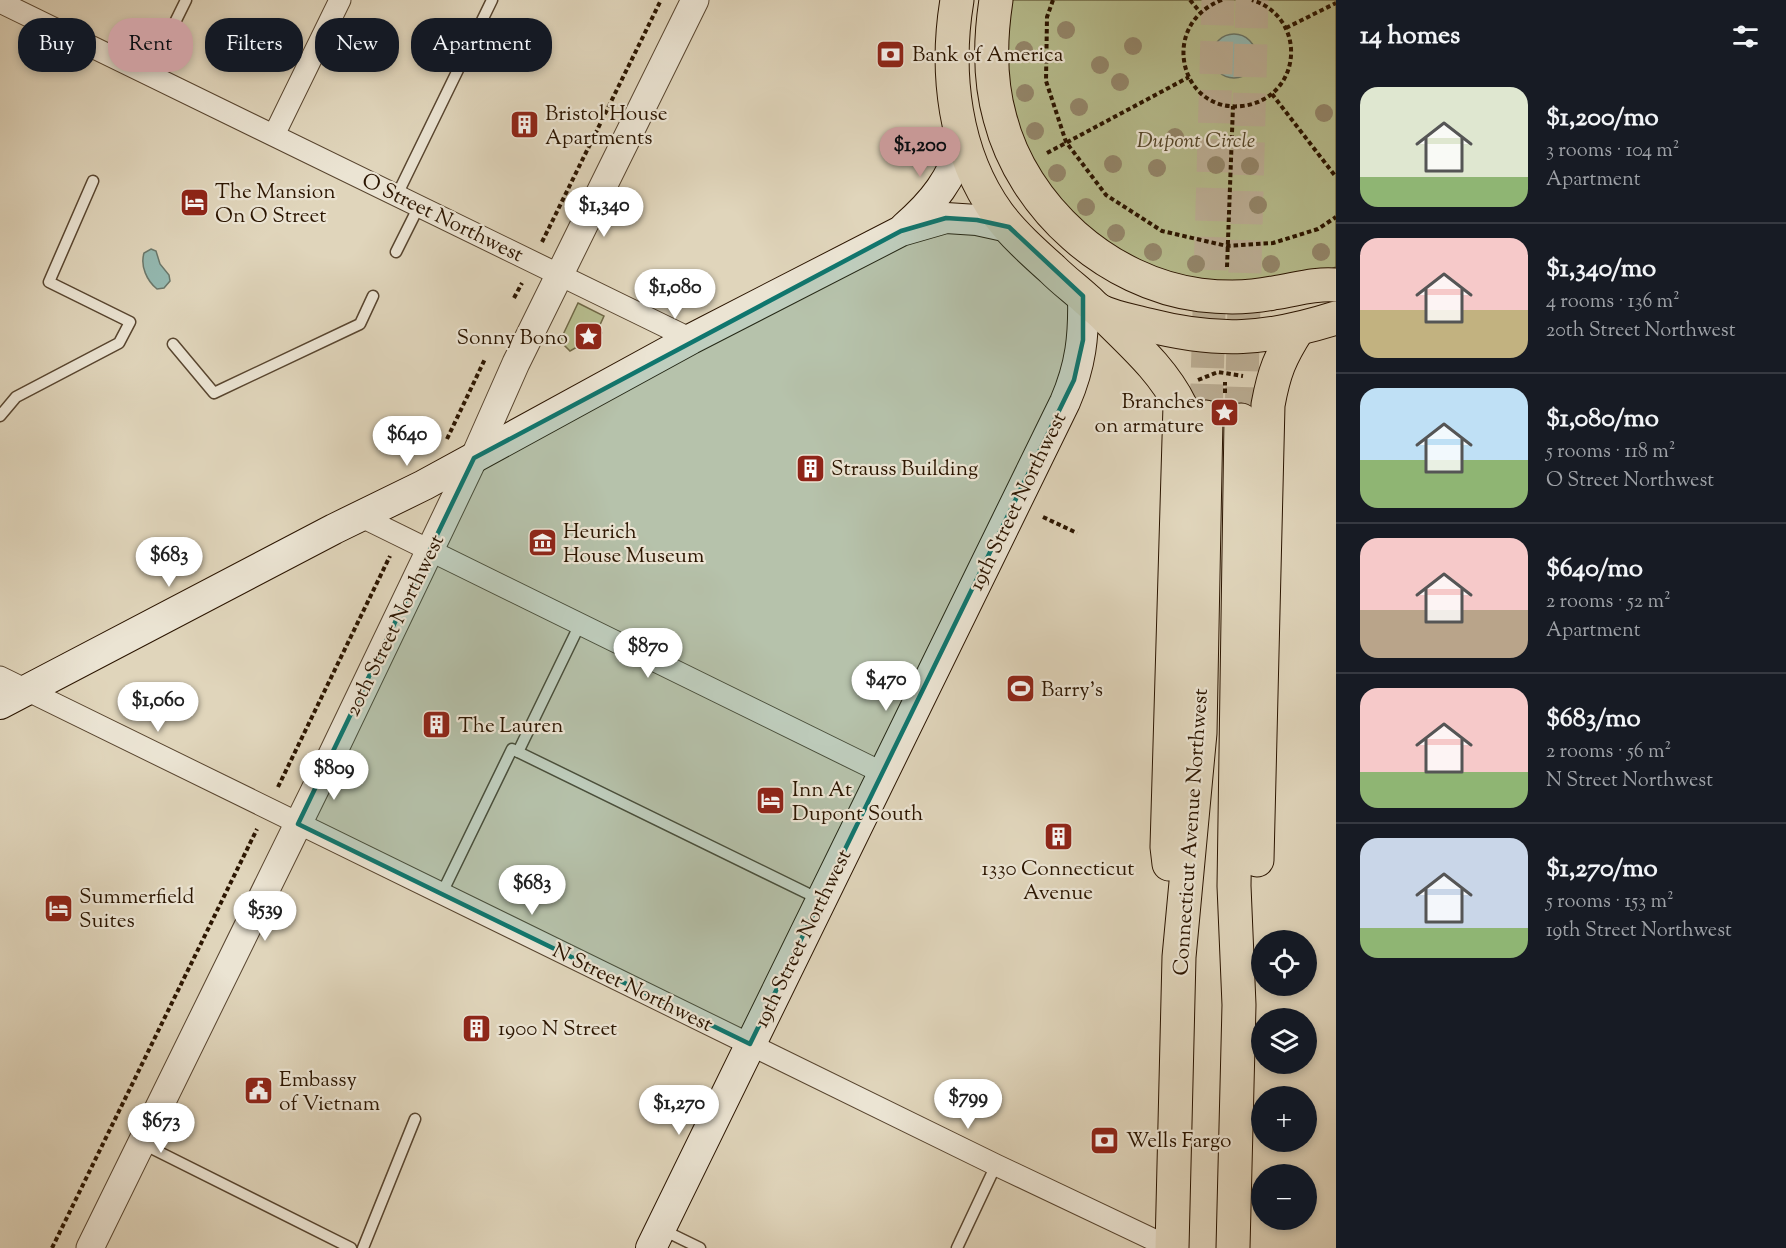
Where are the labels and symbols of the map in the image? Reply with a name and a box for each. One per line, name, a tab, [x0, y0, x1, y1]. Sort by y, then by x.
bank icon: Bank of America	[875, 38, 907, 70]
place label: Bank of America	[912, 41, 1064, 71]
place label: Bristol House Apartments	[545, 100, 667, 154]
building icon: Bristol House Apartments	[508, 109, 540, 141]
pin: $1,200	[871, 127, 969, 178]
park label: Dupont Circle	[1137, 127, 1255, 157]
street label: O Street Northwest	[356, 167, 528, 271]
place label: The Mansion On O Street	[215, 178, 336, 232]
hotel icon: The Mansion On O Street	[178, 187, 210, 219]
pin: $1,340	[555, 187, 653, 238]
pin: $1,080	[626, 269, 724, 320]
place icon: Sonny Bono	[573, 321, 605, 353]
place label: Sonny Bono	[456, 324, 568, 354]
place label: Branches on armature	[1095, 388, 1204, 442]
place icon: Branches on armature	[1209, 397, 1241, 429]
street label: 19th Street Northwest	[963, 408, 1075, 596]
pin: $640	[371, 416, 443, 467]
building icon: Strauss Building	[794, 452, 826, 484]
place label: Strauss Building	[831, 455, 978, 485]
place label: Heurich House Museum	[563, 518, 704, 572]
museum icon: Heurich House Museum	[526, 527, 558, 559]
street label: 20th Street Northwest	[339, 530, 453, 722]
pin: $683	[133, 537, 205, 588]
pin: $870	[612, 628, 684, 679]
pin: $470	[850, 661, 922, 712]
sports icon: Barry's	[1004, 673, 1036, 705]
place label: Barry's	[1041, 676, 1103, 706]
pin: $1,060	[109, 682, 207, 733]
street label: Connecticut Avenue Northwest	[1167, 687, 1217, 977]
building icon: The Lauren	[421, 709, 453, 741]
place label: The Lauren	[458, 712, 563, 742]
pin: $809	[298, 750, 370, 801]
place label: Inn At Dupont South	[792, 776, 923, 830]
hotel icon: Inn At Dupont South	[755, 785, 787, 817]
building icon: 1330 Connecticut Avenue	[1042, 821, 1074, 853]
street label: 19th Street Northwest	[748, 845, 860, 1033]
place label: 1330 Connecticut Avenue	[982, 855, 1134, 909]
pin: $683	[496, 865, 568, 916]
place label: Summerfield Suites	[79, 883, 195, 937]
pin: $539	[229, 891, 301, 942]
hotel icon: Summerfield Suites	[42, 892, 74, 924]
street label: N Street Northwest	[547, 937, 718, 1041]
building icon: 1900 N Street	[461, 1012, 493, 1044]
place label: 1900 N Street	[498, 1015, 617, 1045]
place label: Embassy of Vietnam	[279, 1066, 380, 1120]
public building icon: Embassy of Vietnam	[242, 1075, 274, 1107]
pin: $799	[932, 1079, 1004, 1130]
pin: $1,270	[630, 1085, 728, 1136]
pin: $673	[125, 1103, 197, 1154]
bank icon: Wells Fargo	[1089, 1124, 1121, 1156]
place label: Wells Fargo	[1126, 1127, 1232, 1157]

